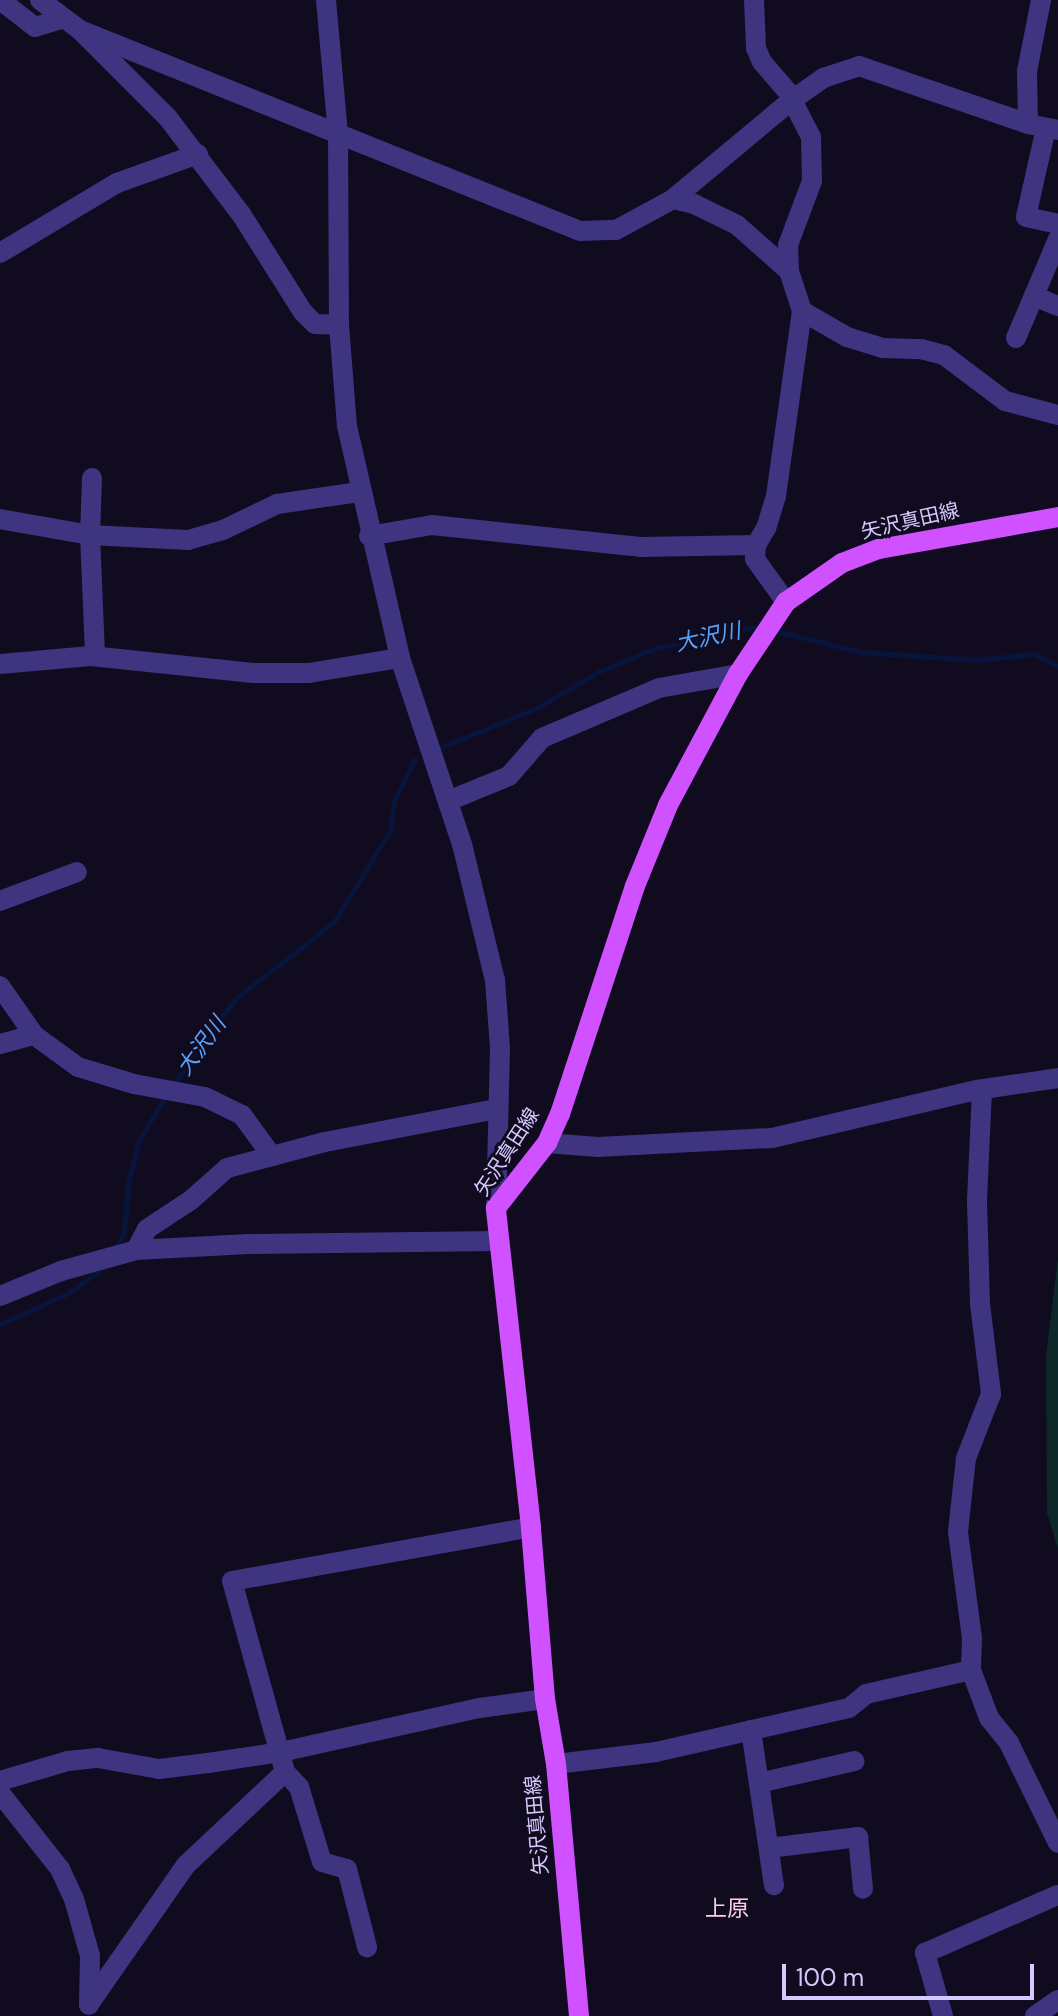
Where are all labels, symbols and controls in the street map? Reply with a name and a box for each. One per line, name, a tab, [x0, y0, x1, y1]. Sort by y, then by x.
street label: 矢沢真田線	[859, 498, 961, 544]
water label: 大沢川	[673, 617, 743, 657]
water label: 大沢川	[171, 1012, 231, 1080]
street label: 矢沢真田線	[470, 1104, 544, 1200]
street label: 矢沢真田線	[521, 1774, 553, 1876]
district label: 上原	[705, 1896, 749, 1922]
scale bar	[786, 1948, 1038, 1998]
text: 100 m	[796, 1962, 864, 1993]

